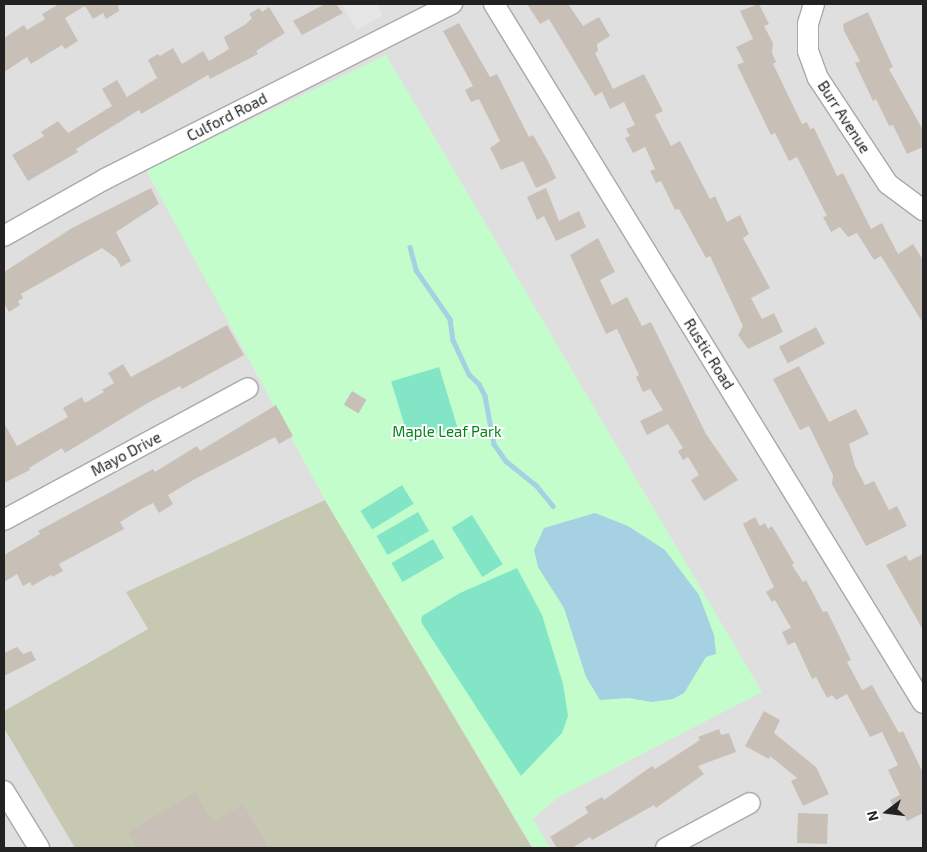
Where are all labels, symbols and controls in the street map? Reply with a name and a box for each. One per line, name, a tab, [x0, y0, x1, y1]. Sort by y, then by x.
street label: Burr Avenue	[814, 77, 874, 157]
street label: Culford Road	[184, 89, 270, 145]
street label: Rustic Road	[680, 315, 738, 393]
park label: Maple Leaf Park	[392, 423, 502, 441]
street label: Mayo Drive	[88, 428, 164, 480]
north arrow	[862, 787, 912, 837]
text: N	[863, 809, 882, 823]

